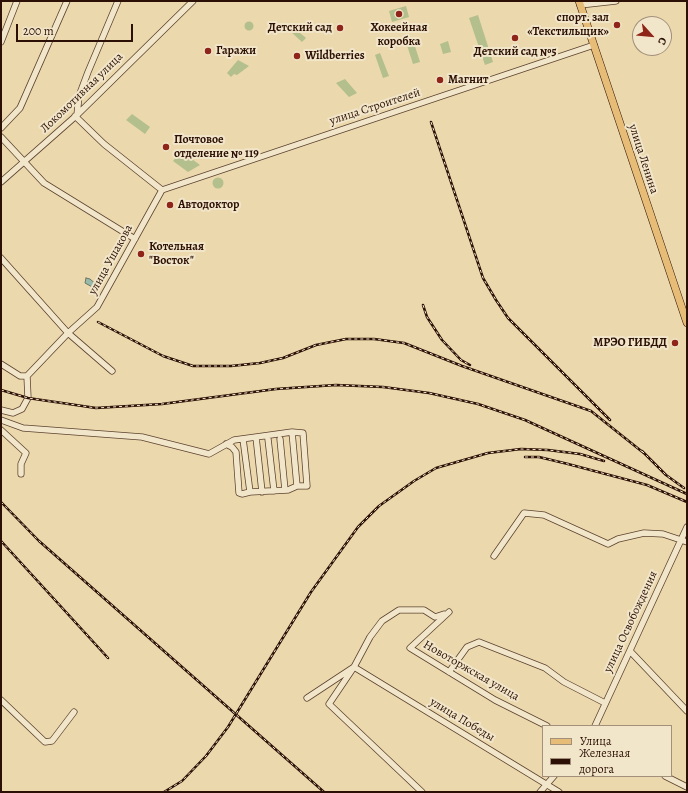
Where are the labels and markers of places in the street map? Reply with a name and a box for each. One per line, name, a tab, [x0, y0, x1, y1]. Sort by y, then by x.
marker: Хокеейная коробка	[394, 9, 404, 19]
place label: спорт. зал «Текстильщик»	[527, 11, 609, 39]
marker: спорт. зал «Текстильщик»	[612, 20, 622, 30]
place label: Детский сад	[268, 21, 332, 35]
place label: Хокеейная коробка	[370, 21, 428, 49]
marker: Детский сад	[335, 23, 345, 33]
marker: Детский сад №5	[510, 33, 520, 43]
place label: Гаражи	[216, 44, 256, 58]
place label: Детский сад №5	[473, 45, 557, 59]
marker: Гаражи	[203, 46, 213, 56]
place label: Wildberries	[305, 49, 365, 63]
marker: Wildberries	[292, 51, 302, 61]
place label: Магнит	[448, 73, 489, 87]
marker: Магнит	[435, 75, 445, 85]
place label: Почтовое отделение № 119	[174, 133, 259, 161]
marker: Почтовое отделение № 119	[161, 142, 171, 152]
place label: Автодоктор	[178, 198, 239, 212]
marker: Автодоктор	[165, 200, 175, 210]
place label: Котельная "Восток"	[149, 240, 204, 268]
marker: Котельная "Восток"	[136, 249, 146, 259]
place label: МРЭО ГИБДД	[593, 336, 667, 350]
marker: МРЭО ГИБДД	[670, 338, 680, 348]

